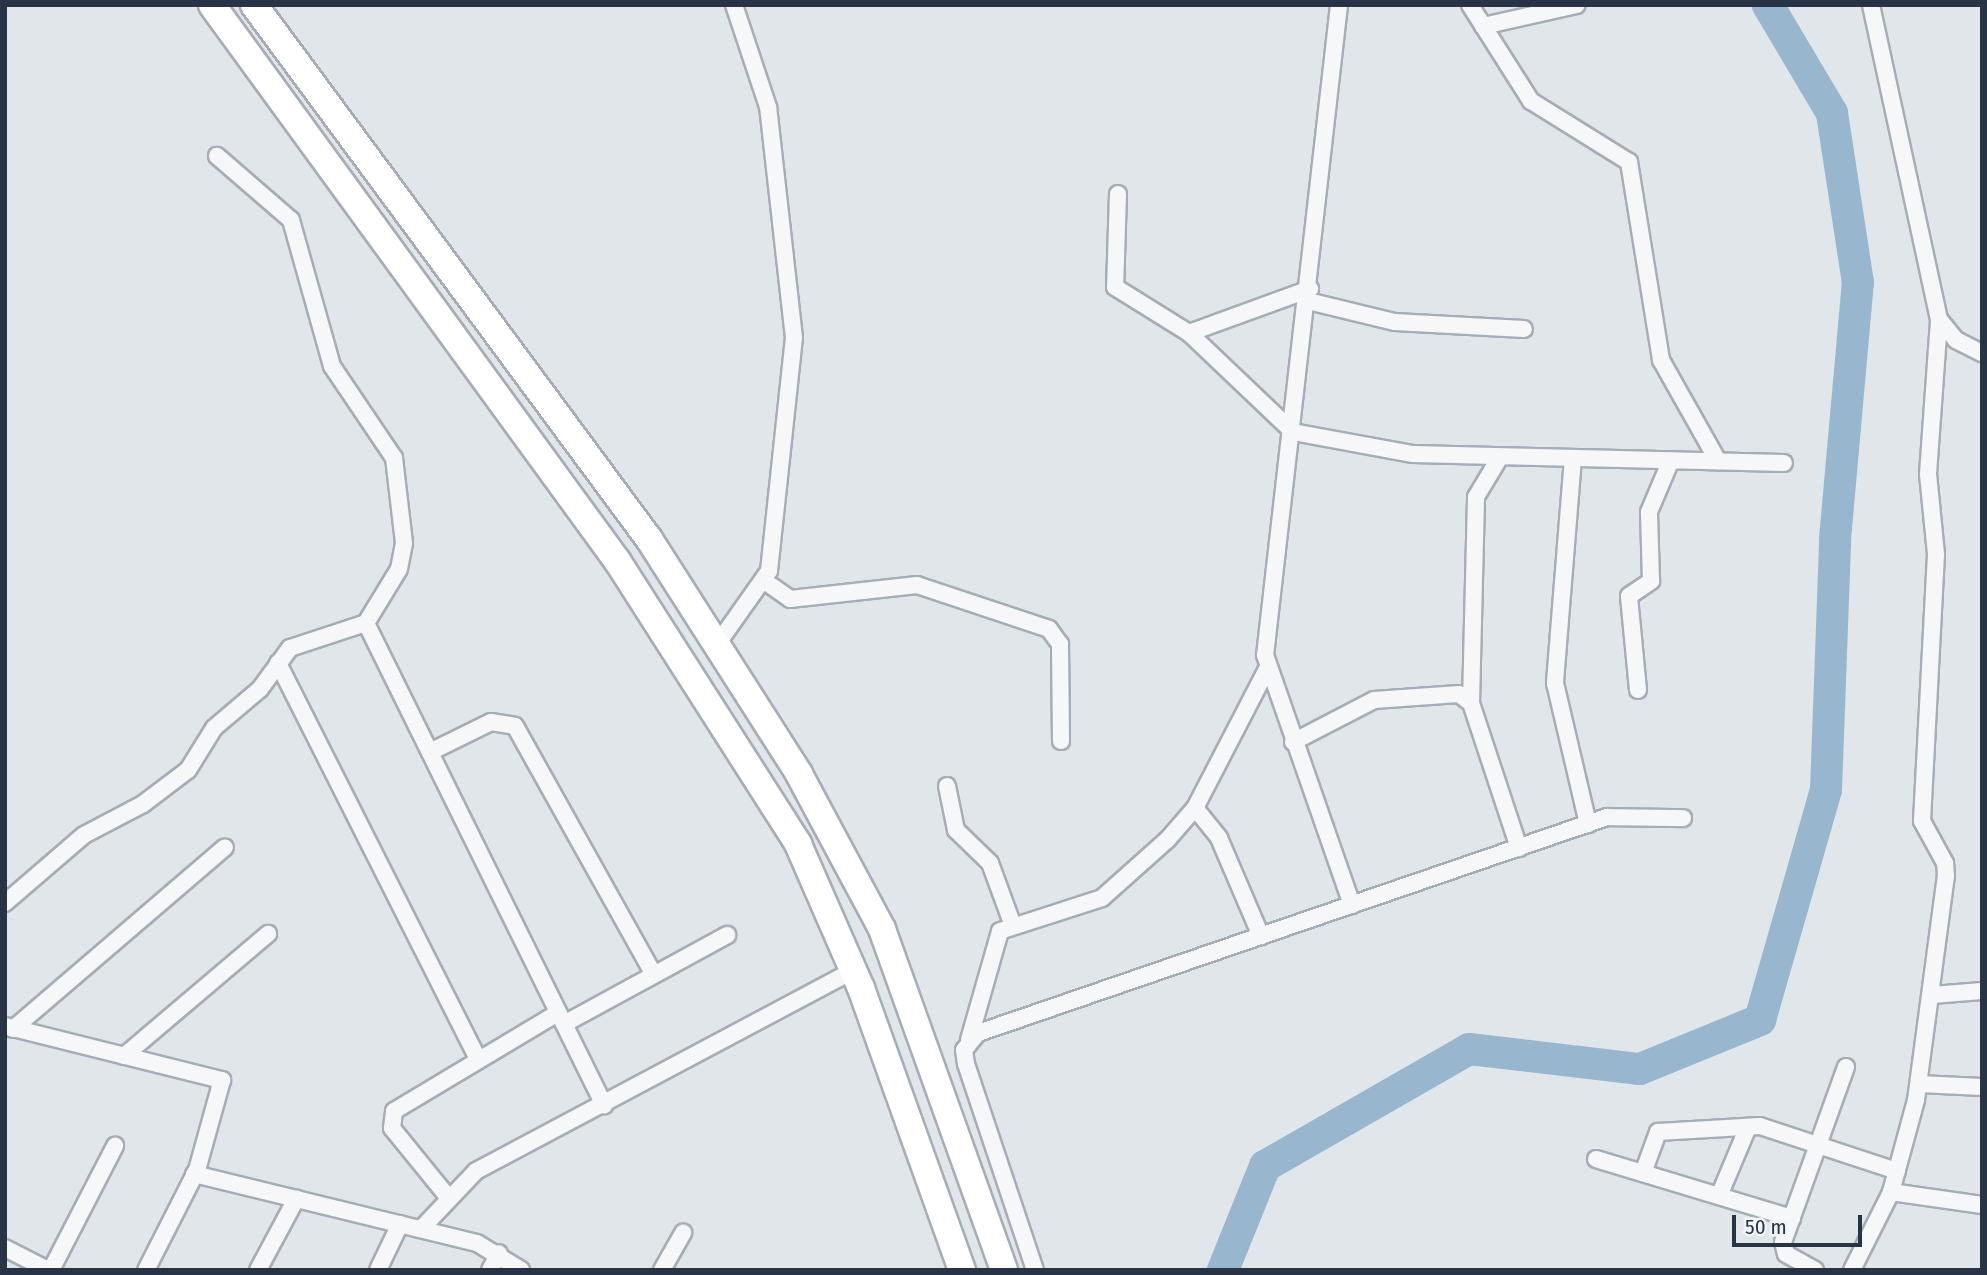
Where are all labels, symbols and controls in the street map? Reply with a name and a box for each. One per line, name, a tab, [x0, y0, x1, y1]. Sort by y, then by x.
scale bar	[1735, 1202, 1864, 1246]
text: 50 m	[1745, 1214, 1787, 1240]

